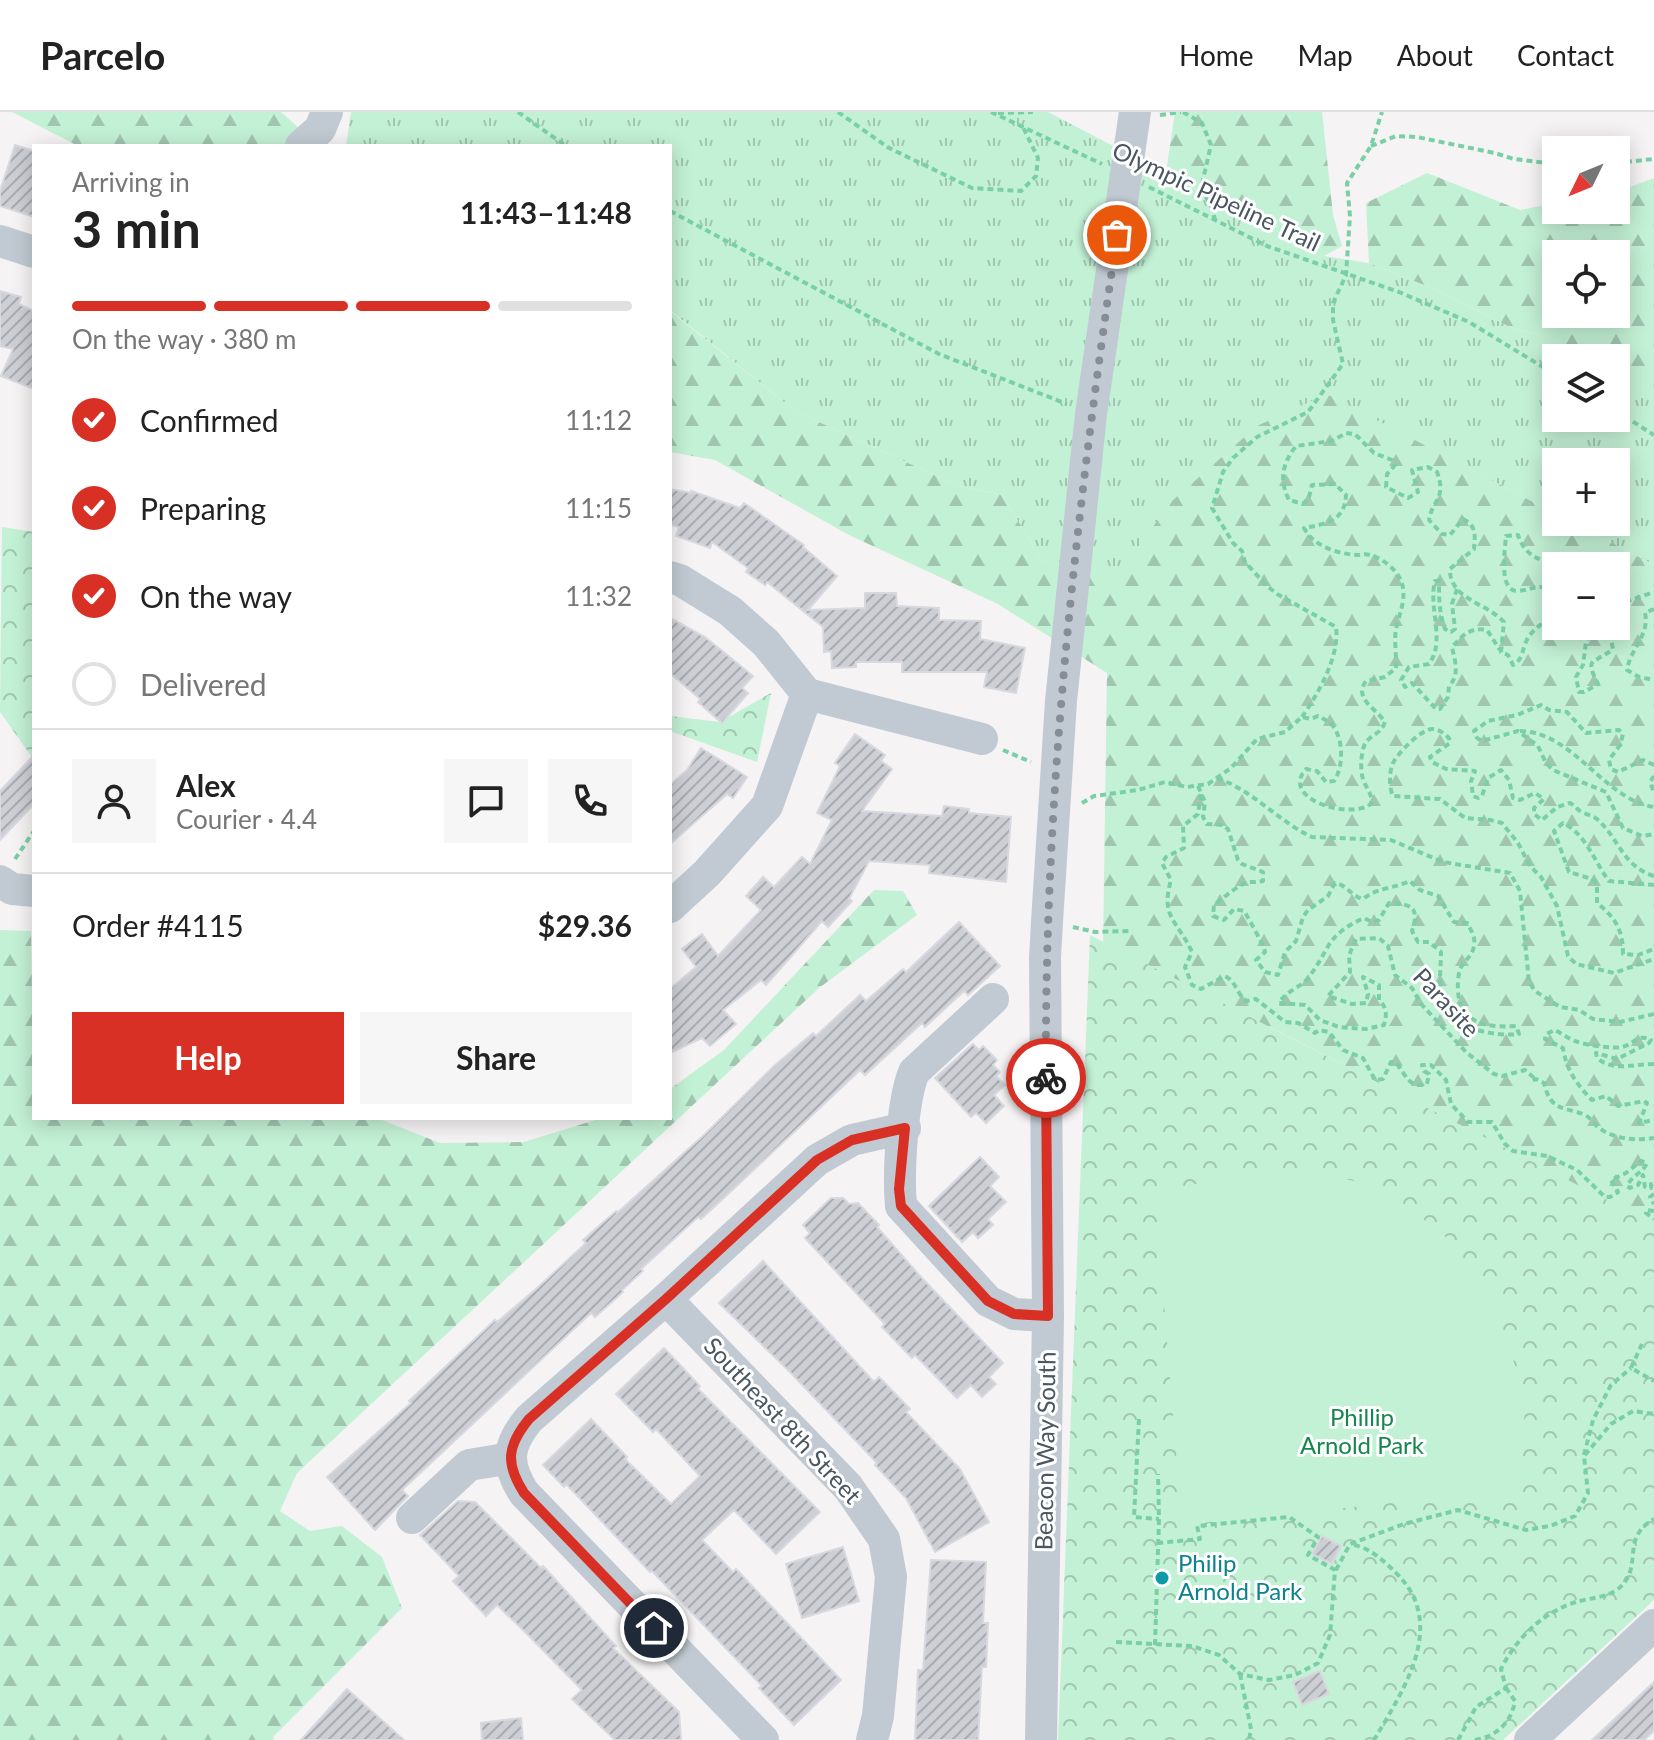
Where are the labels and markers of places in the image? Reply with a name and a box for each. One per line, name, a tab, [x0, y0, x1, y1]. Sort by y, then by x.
pin	[1083, 201, 1151, 269]
place label: Philip Arnold Park	[1178, 1548, 1303, 1605]
marker: Philip Arnold Park	[1153, 1569, 1171, 1587]
pin	[620, 1594, 688, 1662]

